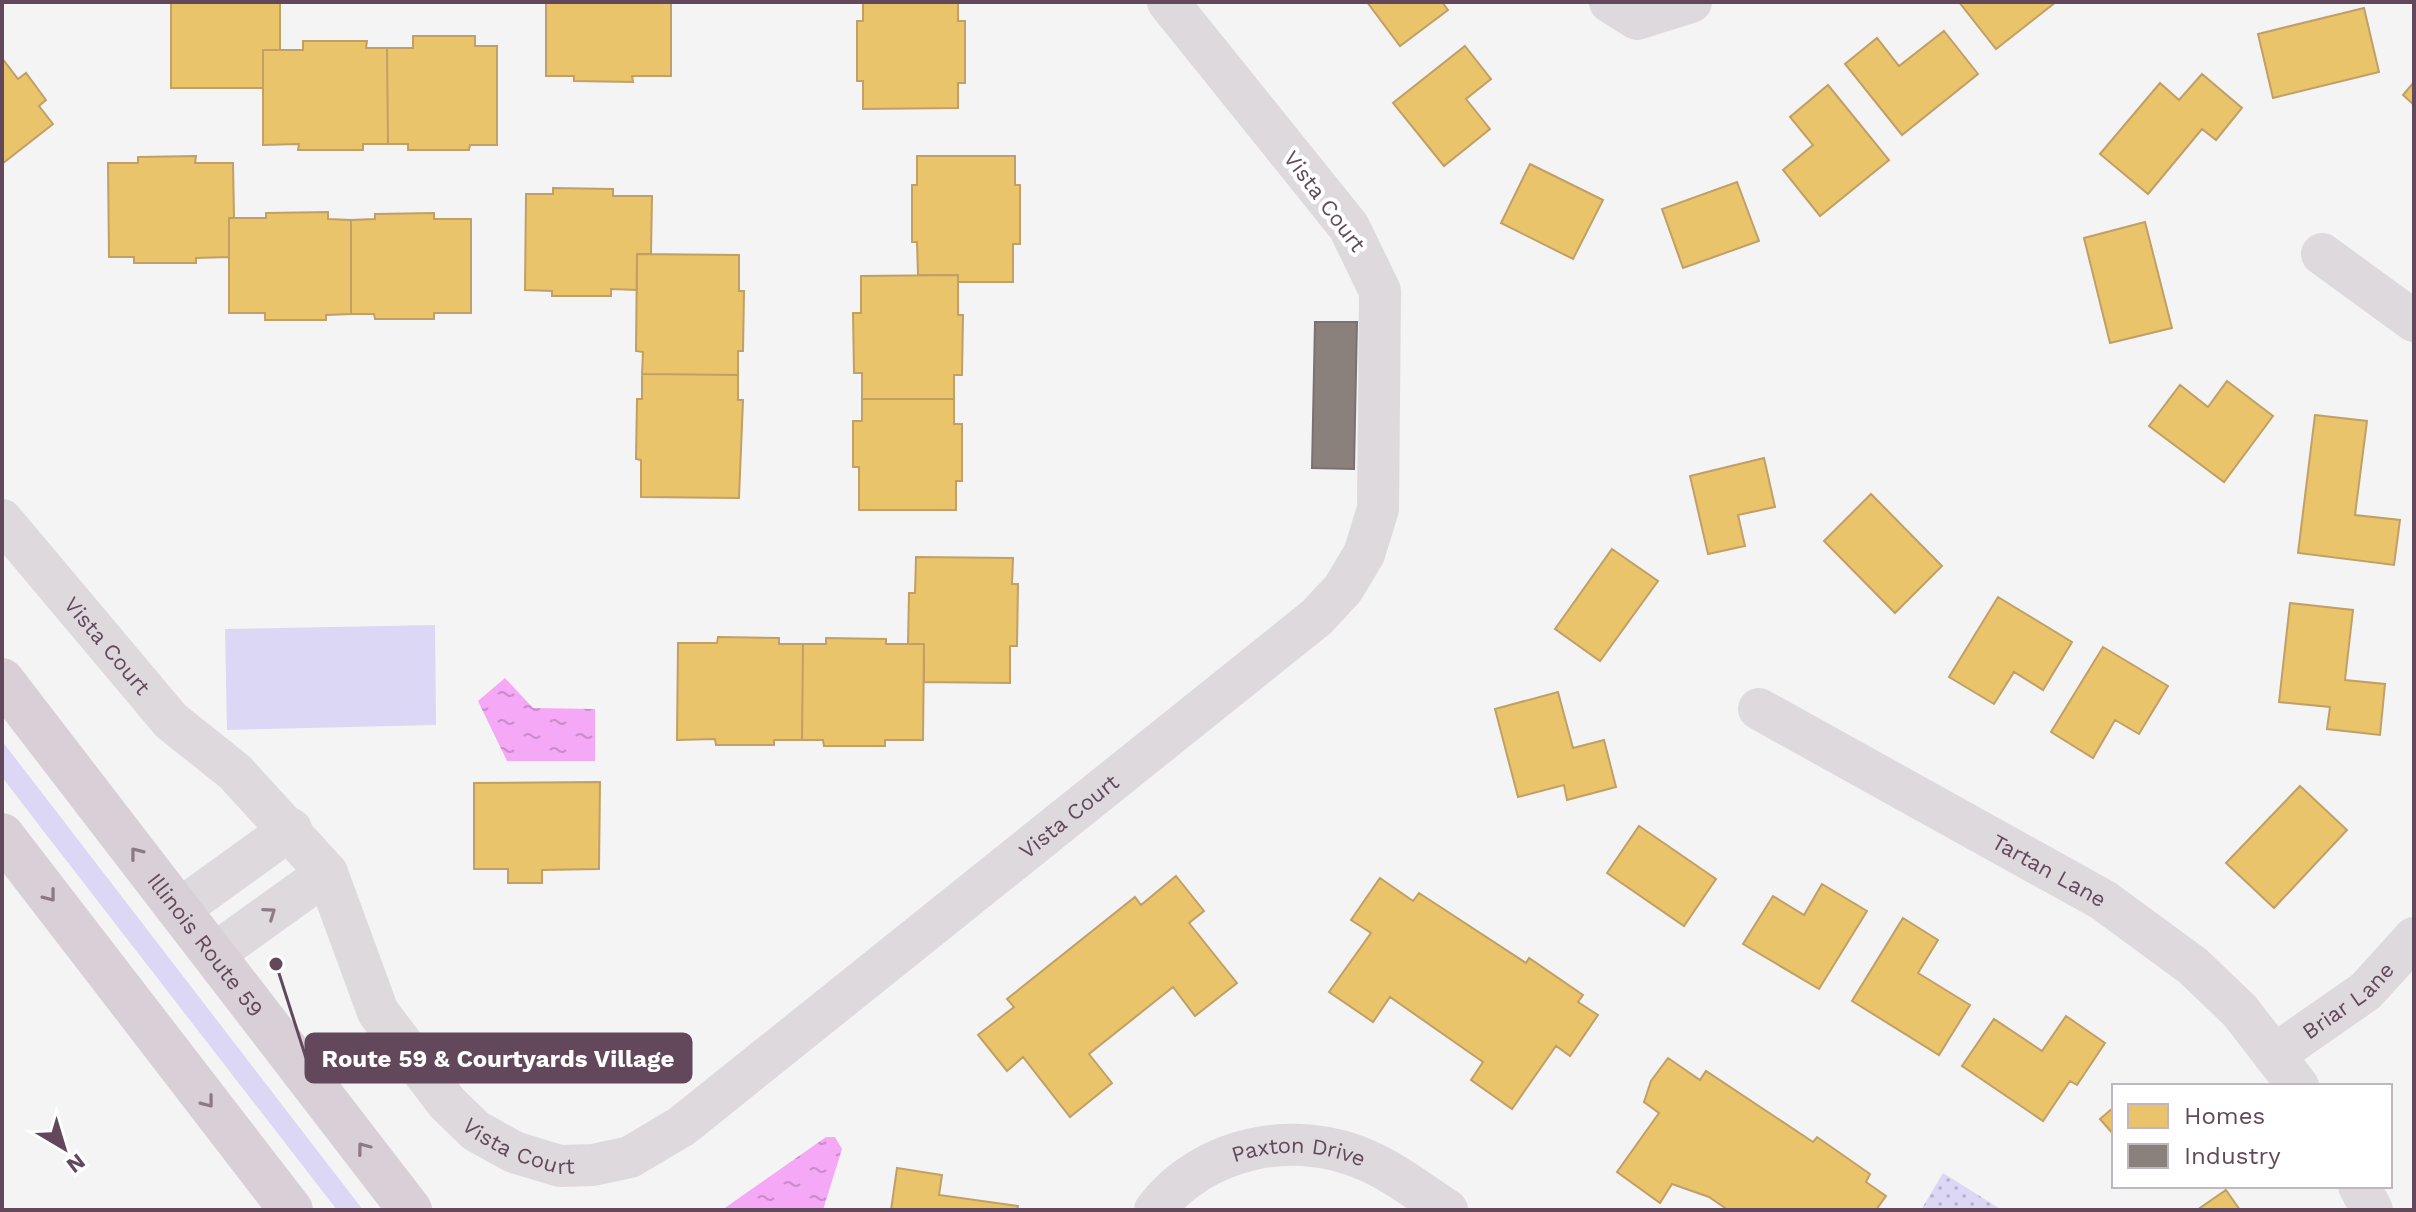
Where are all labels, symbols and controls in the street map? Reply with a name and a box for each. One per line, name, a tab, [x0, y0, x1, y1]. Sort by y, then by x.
street label: Vista Court	[1279, 146, 1371, 257]
street label: Vista Court	[59, 592, 155, 700]
street label: Vista Court	[1014, 769, 1123, 864]
street label: Tartan Lane	[1988, 829, 2110, 912]
one-way arrow	[132, 847, 146, 862]
street label: Illinois Route 59	[142, 868, 268, 1022]
one-way arrow	[40, 888, 54, 902]
one-way arrow	[261, 908, 275, 923]
street label: Briar Lane	[2298, 957, 2399, 1044]
callout: Route 59 & Courtyards Village	[306, 1034, 691, 1082]
text: Route 59 & Courtyards Village	[322, 1045, 675, 1073]
legend	[2112, 1084, 2392, 1188]
one-way arrow	[199, 1093, 213, 1108]
text: Homes	[2184, 1102, 2265, 1130]
north arrow	[24, 1108, 104, 1188]
street label: Vista Court	[457, 1113, 575, 1179]
street label: Paxton Drive	[1228, 1133, 1369, 1172]
one-way arrow	[358, 1142, 372, 1157]
text: Industry	[2184, 1142, 2281, 1170]
text: N	[62, 1148, 90, 1178]

